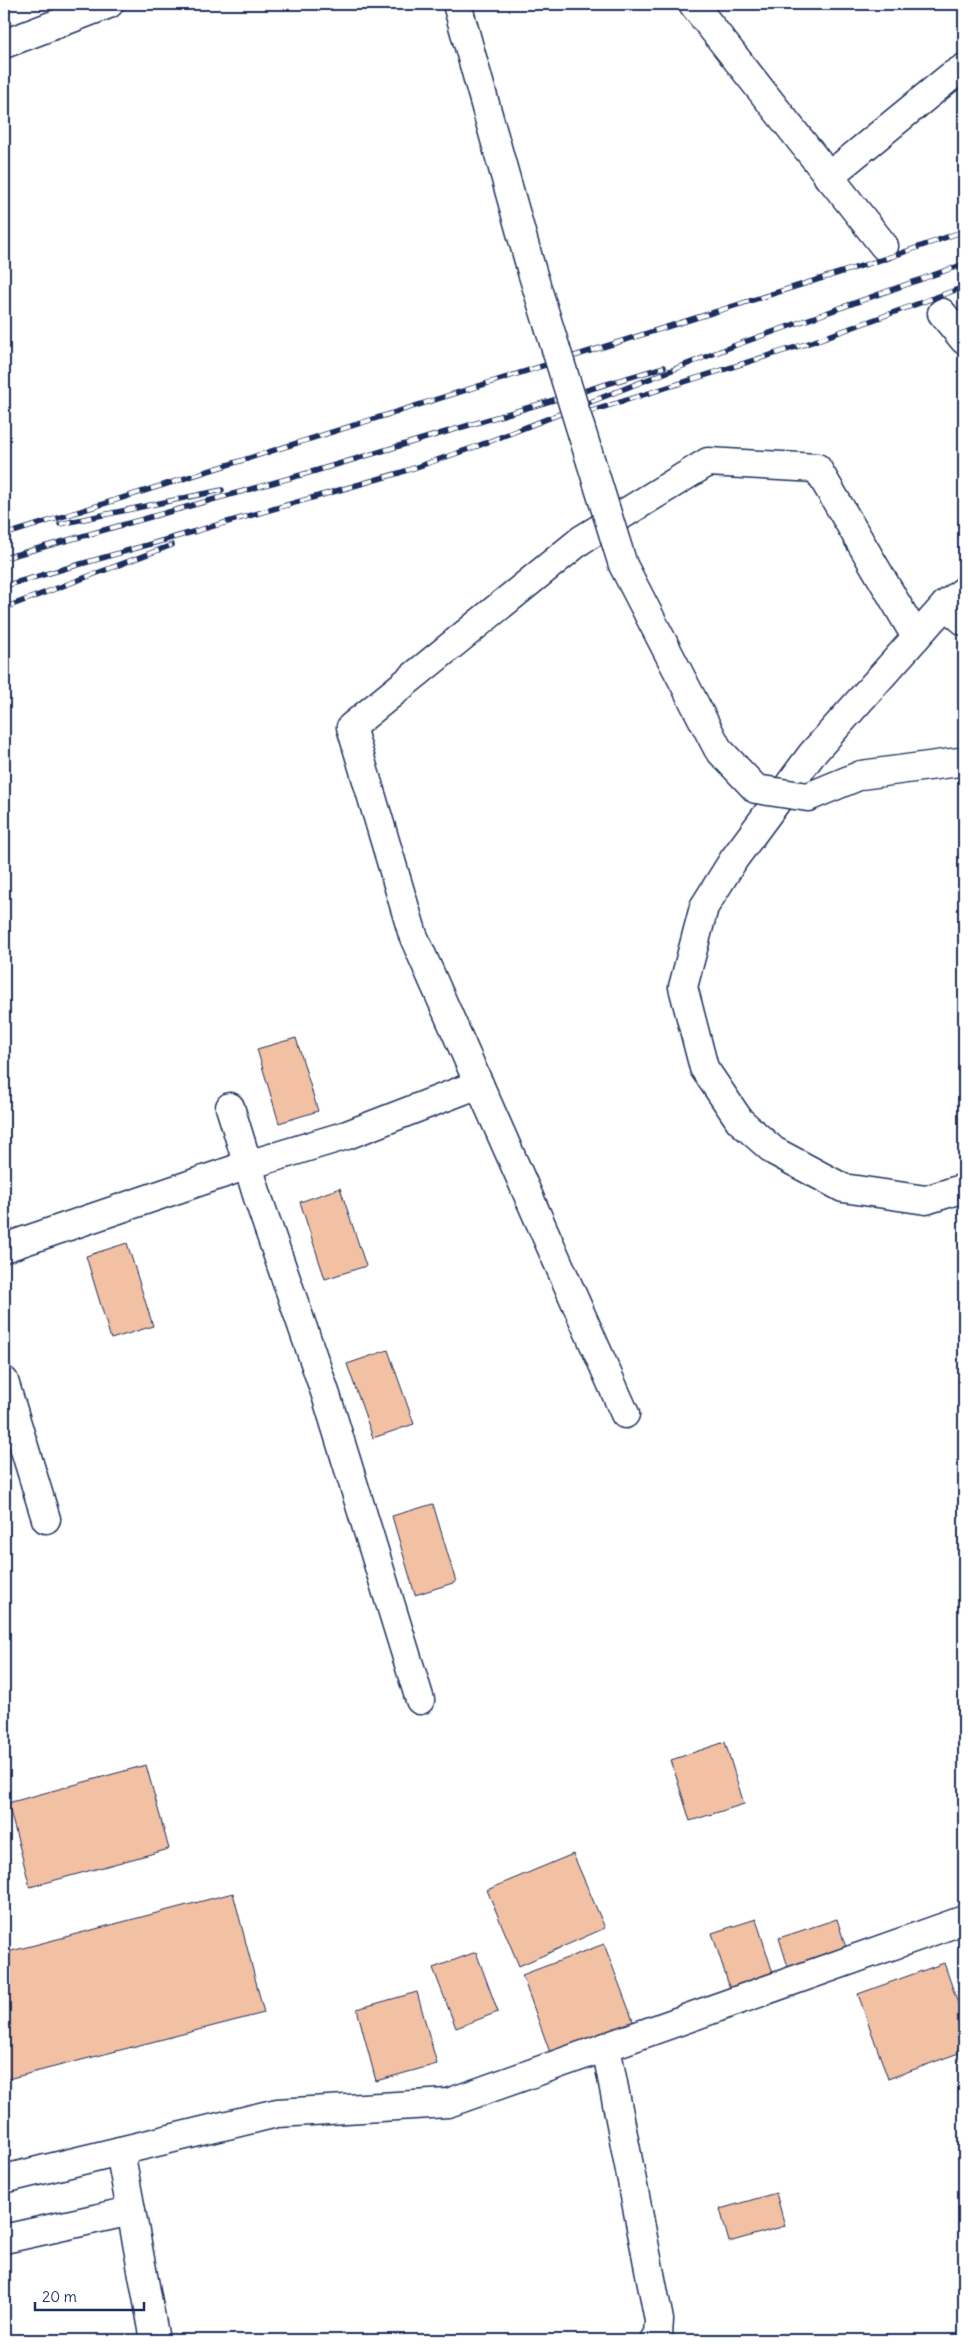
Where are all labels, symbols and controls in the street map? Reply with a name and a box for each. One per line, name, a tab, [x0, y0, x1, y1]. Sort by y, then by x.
scale bar	[35, 2279, 144, 2311]
text: 20 m	[42, 2287, 77, 2306]

